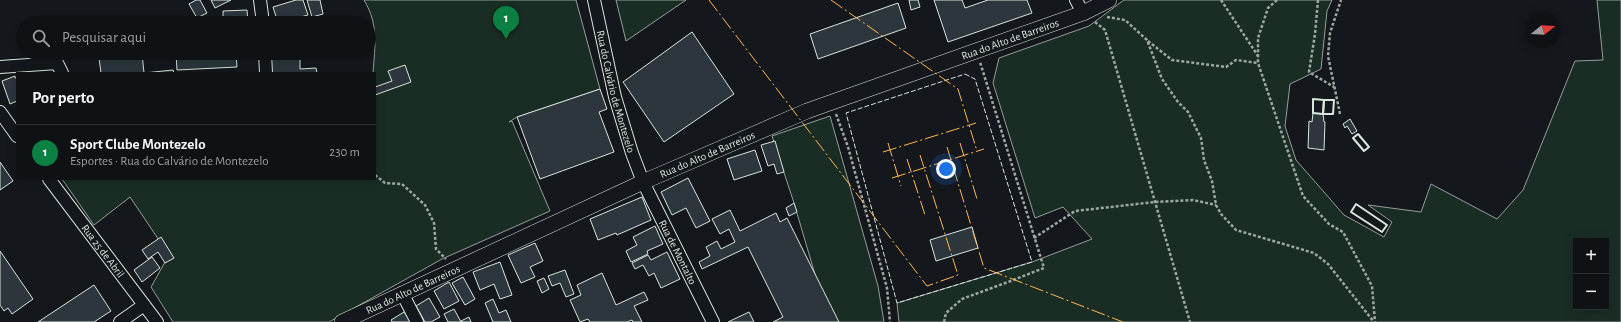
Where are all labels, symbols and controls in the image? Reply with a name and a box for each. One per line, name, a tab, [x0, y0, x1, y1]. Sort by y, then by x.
pin: 1	[493, 6, 519, 39]
north arrow	[1525, 12, 1561, 48]
search box	[16, 16, 376, 60]
street label: Rua do Alto de Barreiros	[960, 17, 1060, 61]
icon: search	[30, 27, 52, 49]
street label: Rua do Calvário de Montezelo	[595, 29, 637, 154]
text: Pesquisar aqui	[62, 30, 146, 45]
text: Por perto	[32, 89, 95, 106]
street label: Rua do Alto de Barreiros	[658, 129, 756, 180]
text: Sport Clube Montezelo	[70, 137, 206, 152]
text: 1	[43, 146, 47, 159]
text: 230 m	[329, 146, 360, 159]
text: Esportes · Rua do Calvário de Montezelo	[70, 155, 269, 168]
your location	[936, 159, 956, 179]
street label: Rua de Montalto	[657, 218, 699, 286]
street label: Rua 25 de Abril	[80, 222, 127, 279]
map controls	[1573, 238, 1609, 310]
button: +	[1573, 238, 1609, 274]
street label: Rua do Alto de Barreiros	[364, 263, 461, 316]
button: −	[1573, 274, 1609, 310]

